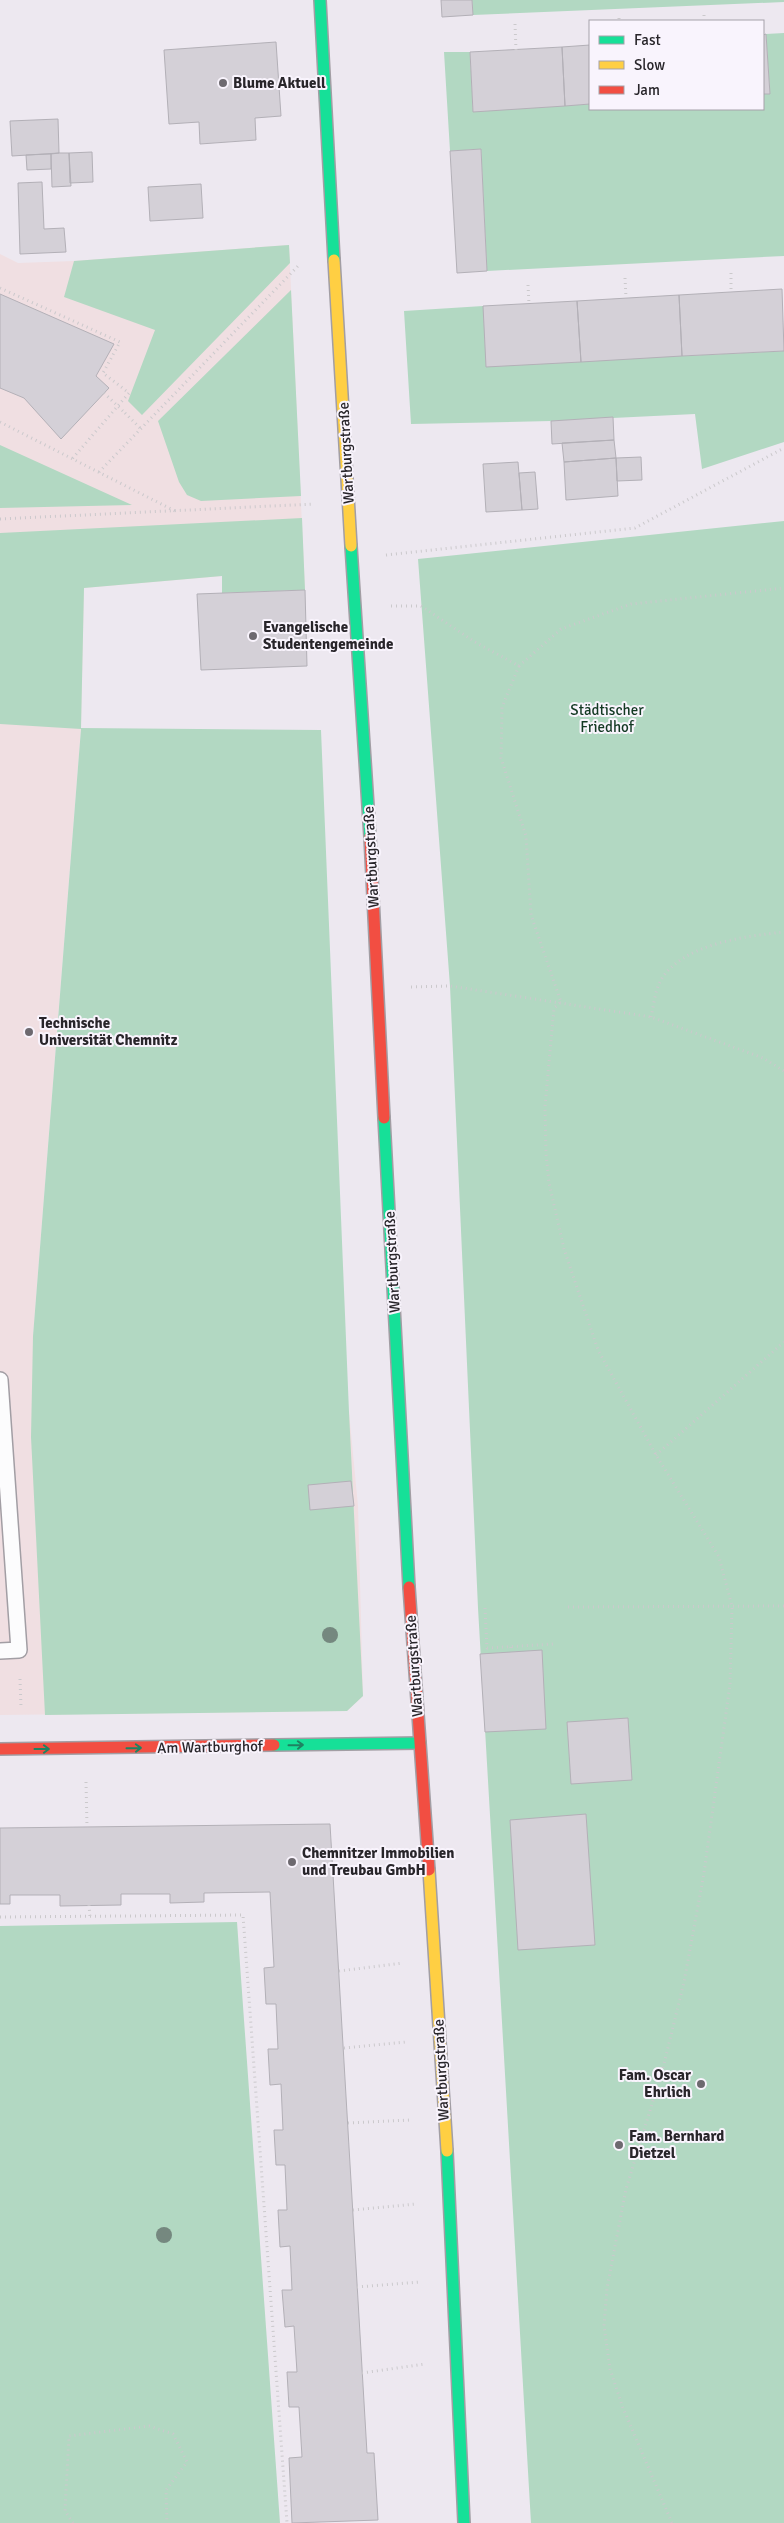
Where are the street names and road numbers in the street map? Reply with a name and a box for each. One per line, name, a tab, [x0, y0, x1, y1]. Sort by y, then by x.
street label: Wartburgstraße	[334, 402, 358, 504]
street label: Wartburgstraße	[359, 806, 383, 908]
street label: Wartburgstraße	[380, 1211, 404, 1313]
street label: Wartburgstraße	[401, 1614, 427, 1718]
street label: Am Wartburghof	[157, 1737, 264, 1757]
street label: Wartburgstraße	[429, 2019, 453, 2121]

